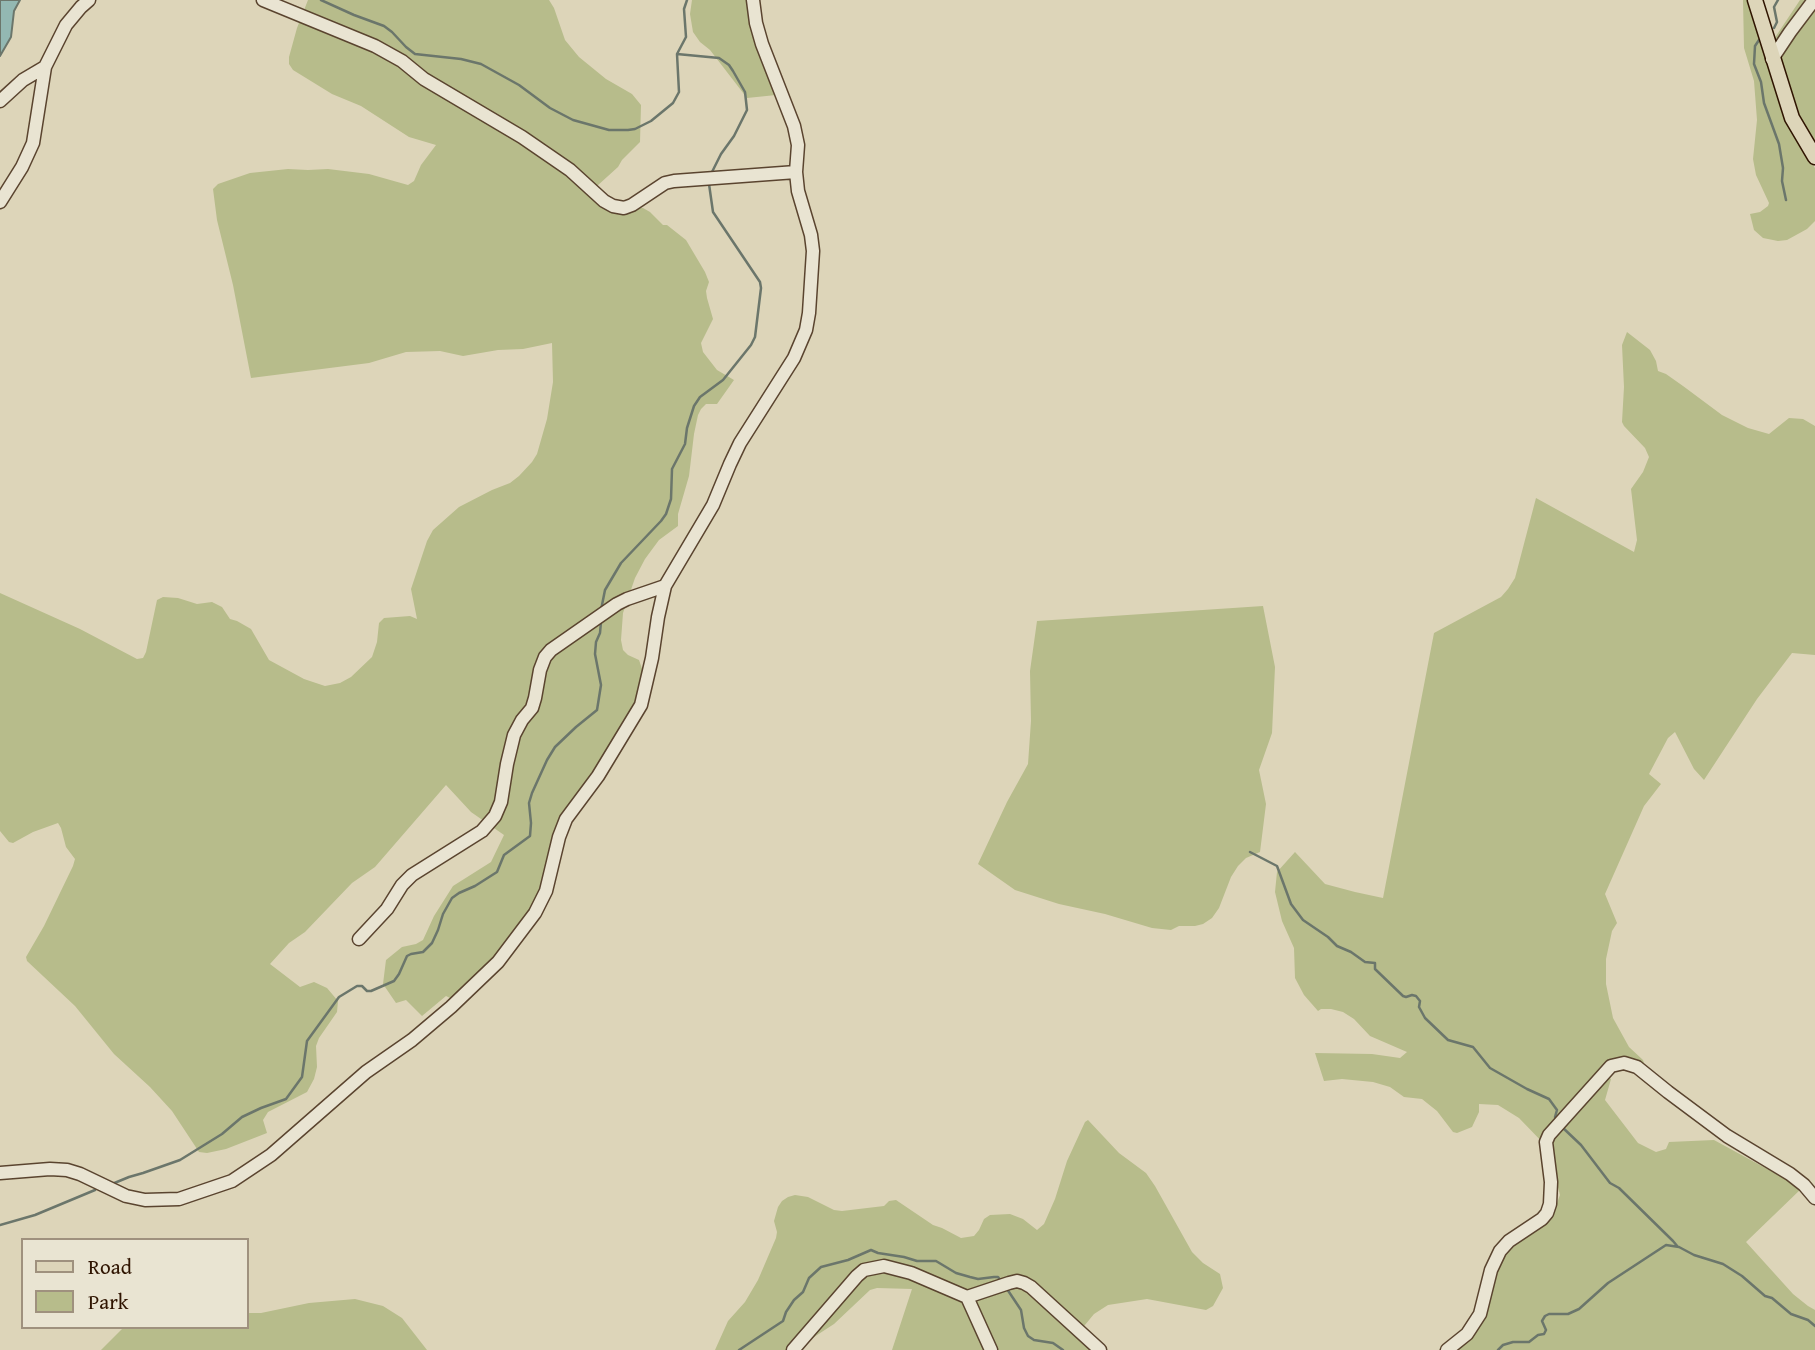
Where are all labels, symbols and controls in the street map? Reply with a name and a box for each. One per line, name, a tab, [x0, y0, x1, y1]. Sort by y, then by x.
legend	[21, 1238, 248, 1329]
text: Road	[88, 1251, 132, 1282]
text: Park	[88, 1286, 129, 1317]

